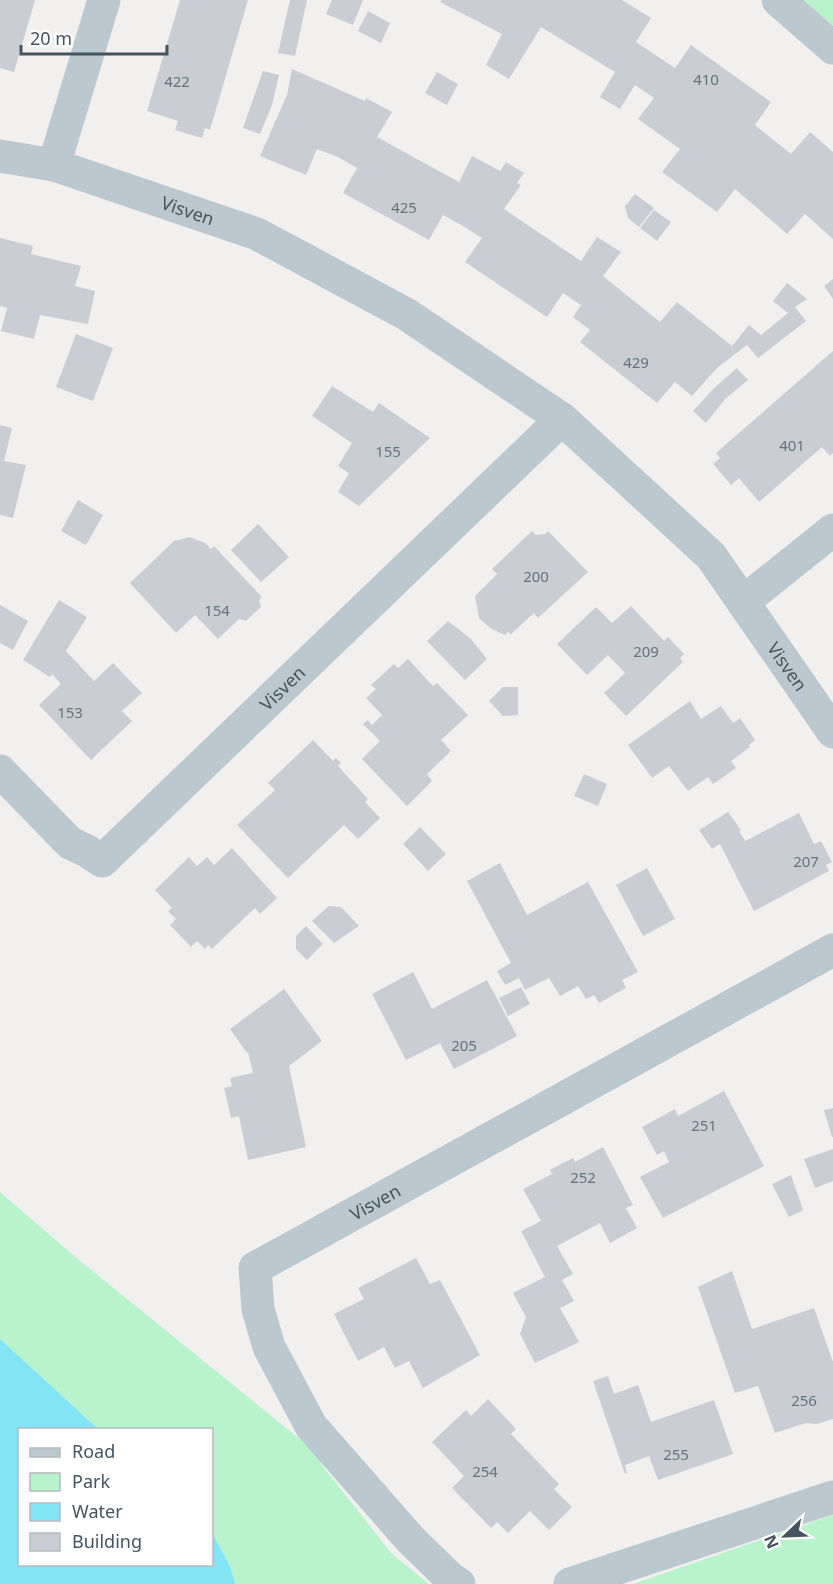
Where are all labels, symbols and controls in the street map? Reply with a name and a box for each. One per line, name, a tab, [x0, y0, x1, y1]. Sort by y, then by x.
scale bar	[21, 18, 166, 56]
text: 20 m	[30, 26, 72, 50]
house number: 410	[693, 69, 719, 89]
house number: 422	[164, 71, 190, 91]
street label: Visven	[158, 190, 217, 231]
house number: 425	[391, 197, 417, 217]
house number: 429	[623, 352, 649, 372]
house number: 401	[779, 435, 805, 455]
house number: 155	[375, 441, 401, 461]
house number: 200	[523, 566, 549, 586]
house number: 154	[204, 600, 230, 620]
street label: Visven	[762, 637, 813, 696]
house number: 209	[633, 641, 659, 661]
street label: Visven	[254, 660, 310, 715]
house number: 153	[57, 702, 83, 722]
house number: 207	[793, 851, 819, 871]
house number: 205	[451, 1035, 477, 1055]
house number: 251	[691, 1115, 717, 1135]
house number: 252	[570, 1167, 596, 1187]
street label: Visven	[345, 1178, 405, 1226]
house number: 256	[791, 1390, 817, 1410]
legend	[18, 1428, 213, 1566]
text: Road	[72, 1439, 115, 1463]
house number: 255	[663, 1444, 689, 1464]
house number: 254	[472, 1461, 498, 1481]
text: Park	[72, 1469, 110, 1493]
text: Water	[72, 1499, 123, 1523]
north arrow	[755, 1506, 815, 1566]
text: Building	[72, 1529, 142, 1553]
text: N	[759, 1532, 784, 1552]

